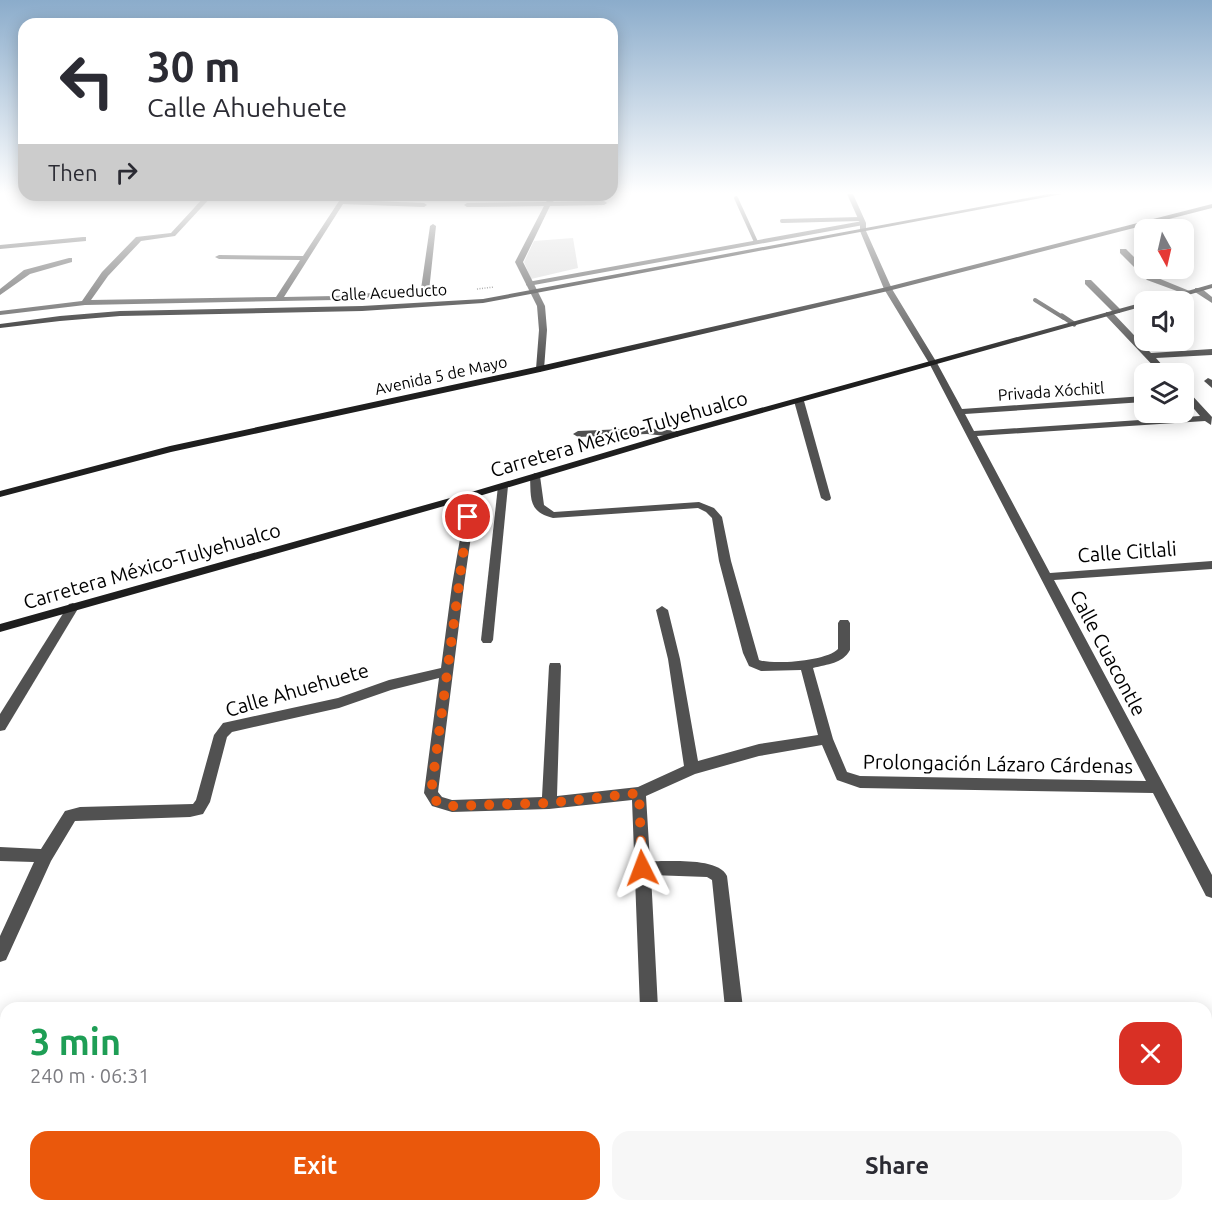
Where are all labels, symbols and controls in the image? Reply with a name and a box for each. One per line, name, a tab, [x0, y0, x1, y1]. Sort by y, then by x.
icon: left	[48, 42, 126, 120]
text: 30 m	[147, 43, 241, 90]
text: Calle Ahuehuete	[147, 92, 347, 122]
icon: right	[110, 156, 143, 189]
text: Then	[48, 160, 98, 185]
north arrow	[1134, 219, 1194, 279]
map controls	[1134, 219, 1194, 423]
street label: Calle Acueducto	[330, 280, 448, 304]
button: sound	[1134, 291, 1194, 351]
street label: Avenida 5 de Mayo	[373, 352, 509, 398]
button: layers	[1134, 363, 1194, 423]
street label: Privada Xóchitl	[997, 378, 1105, 404]
street label: Carretera México-Tulyehualco	[488, 386, 750, 481]
pin	[442, 491, 493, 542]
icon: arrive	[451, 500, 484, 533]
street label: Carretera México-Tulyehualco	[21, 518, 283, 613]
street label: Calle Citlali	[1077, 537, 1177, 566]
street label: Calle Cuacontle	[1066, 586, 1151, 720]
street label: Calle Ahuehuete	[222, 658, 371, 721]
street label: Prolongación Lázaro Cárdenas	[863, 750, 1133, 777]
position arrow	[610, 836, 674, 900]
text: 3 min	[30, 1021, 121, 1062]
button: close	[1119, 1022, 1182, 1085]
text: 240 m · 06:31	[30, 1064, 150, 1087]
button: Exit	[30, 1131, 600, 1200]
button: Share	[612, 1131, 1182, 1200]

